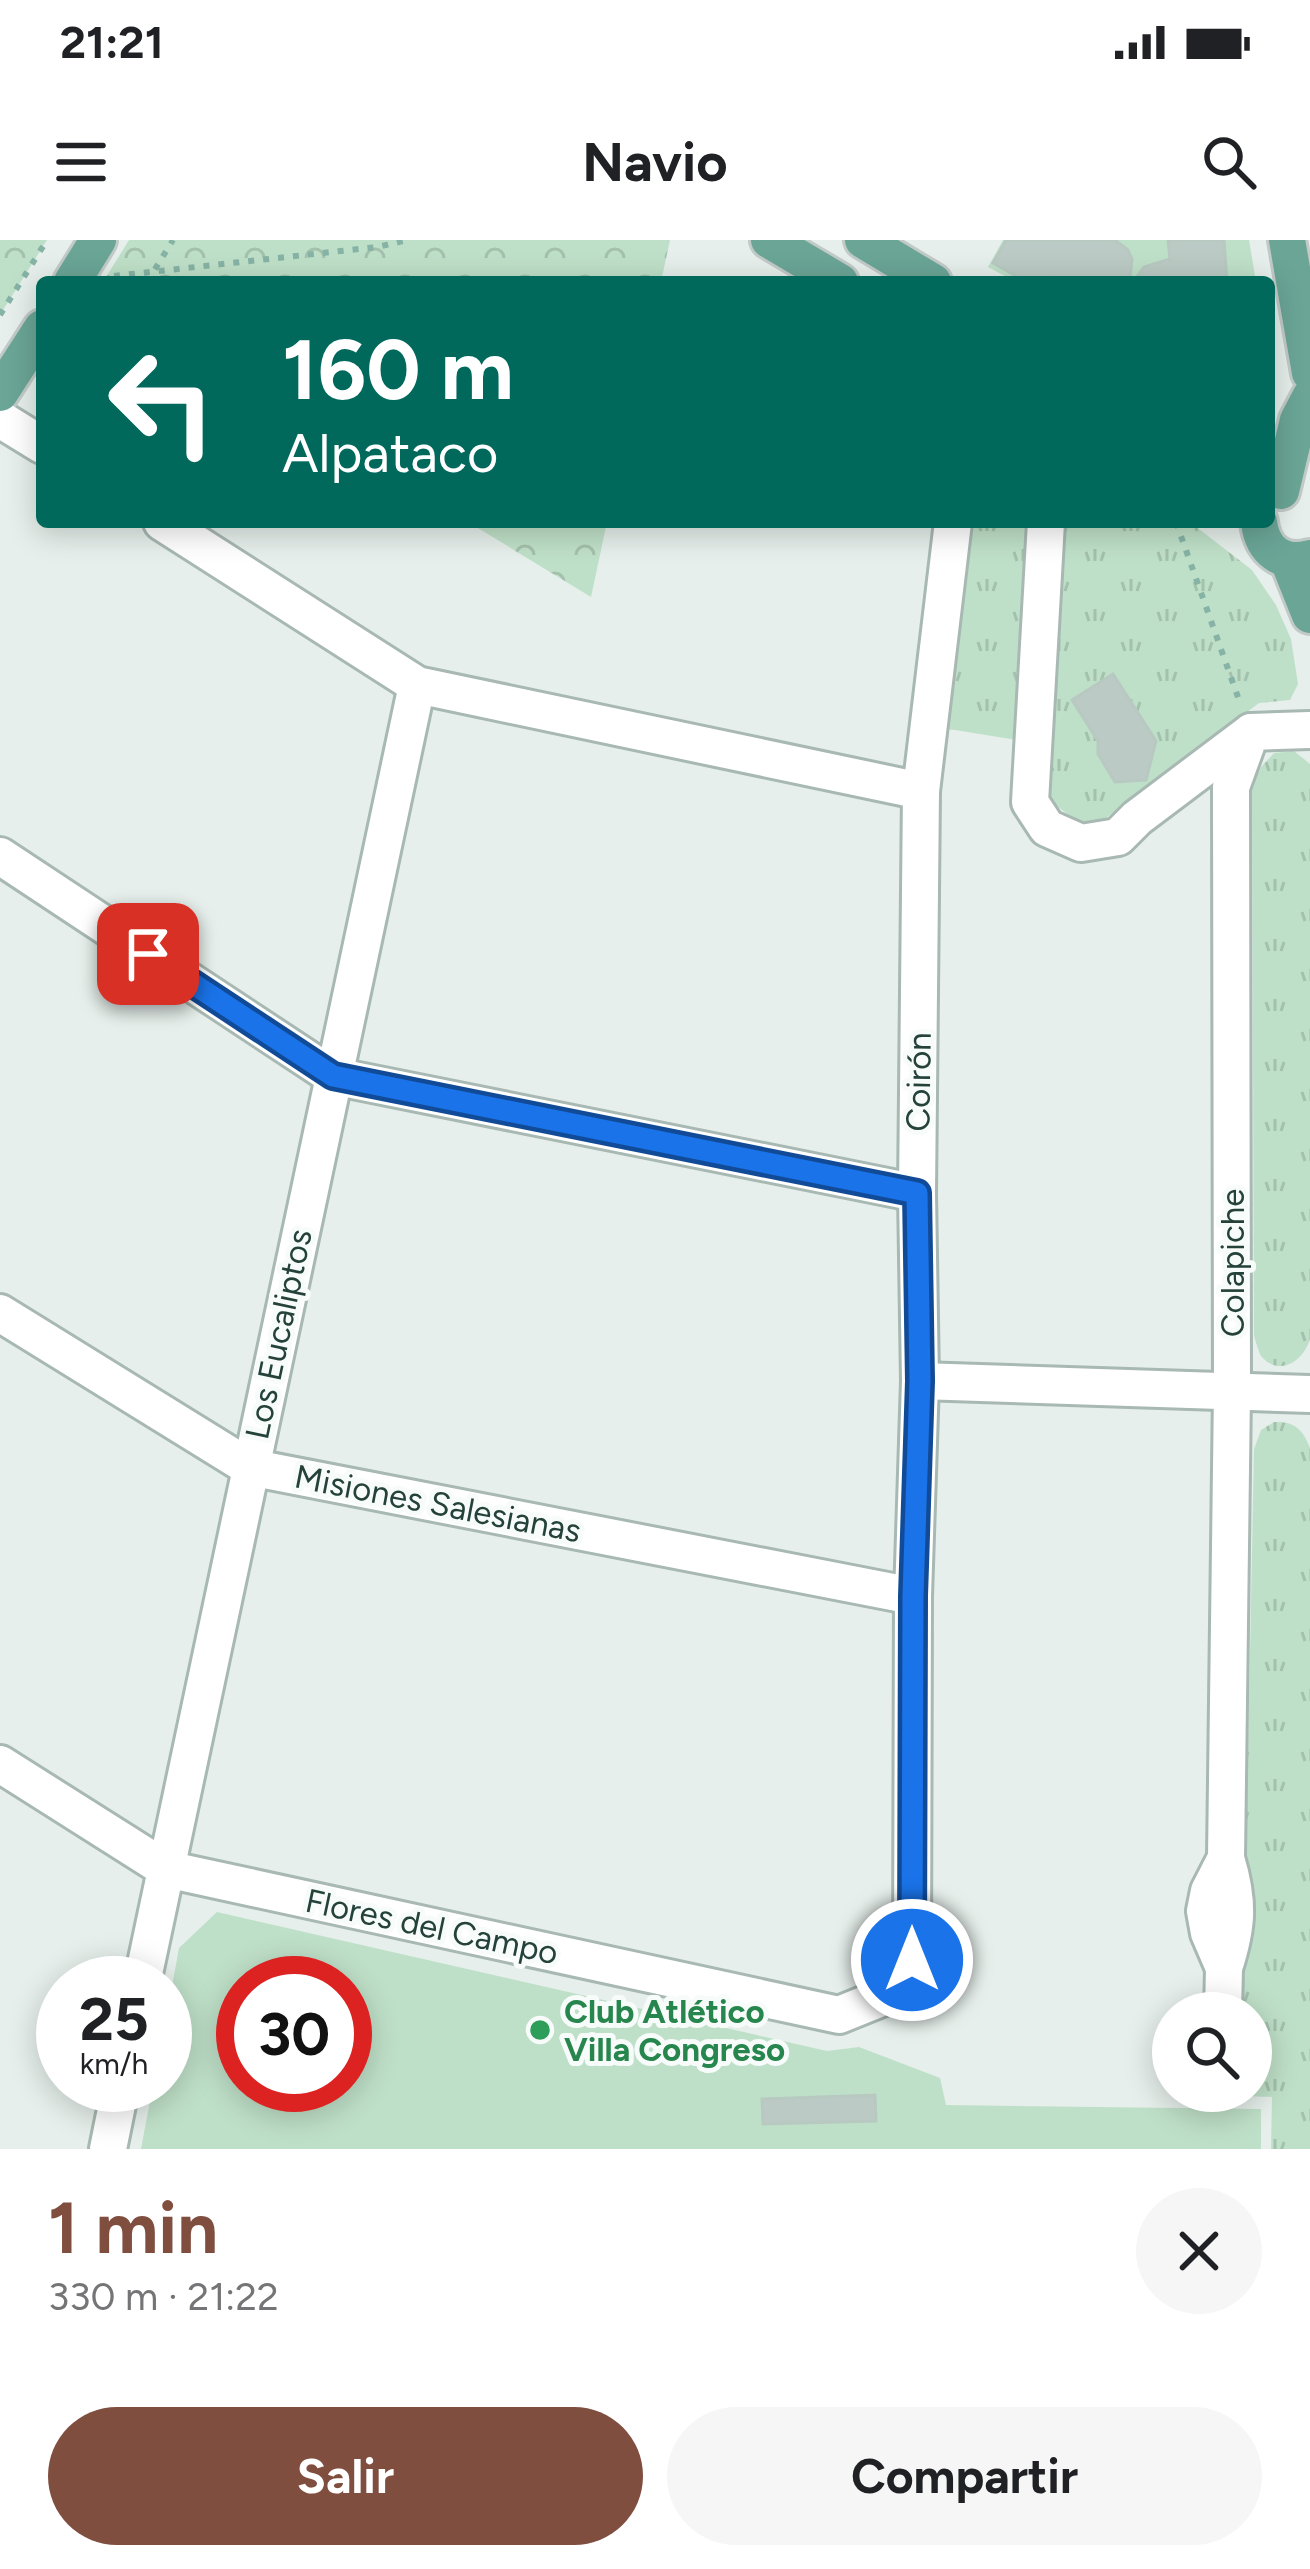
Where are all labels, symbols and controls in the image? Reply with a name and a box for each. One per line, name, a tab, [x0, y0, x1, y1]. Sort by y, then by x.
text: 21:21	[60, 15, 164, 69]
icon: menu	[48, 129, 114, 195]
icon: search	[1196, 129, 1262, 195]
text: Navio	[582, 130, 728, 195]
text: 160 m	[282, 319, 514, 420]
icon: left	[84, 324, 240, 480]
text: Alpataco	[282, 421, 498, 486]
pin	[97, 903, 199, 1005]
icon: arrive	[115, 921, 181, 987]
street label: Coirón	[898, 1032, 939, 1132]
street label: Colapiche	[1213, 1189, 1252, 1337]
street label: Los Eucaliptos	[237, 1225, 320, 1443]
street label: Misiones Salesianas	[292, 1457, 584, 1550]
street label: Flores del Campo	[302, 1881, 562, 1972]
position arrow	[849, 1897, 975, 2023]
speed limit sign: 30	[216, 1956, 372, 2112]
text: 25	[79, 1983, 149, 2055]
place label: Club Atlético Villa Congreso	[564, 1992, 785, 2069]
map controls	[1152, 1992, 1272, 2112]
button: search	[1152, 1992, 1272, 2112]
marker: Club Atlético Villa Congreso	[527, 2017, 553, 2043]
text: km/h	[80, 2045, 148, 2082]
text: 1 min	[48, 2185, 218, 2271]
button: close	[1136, 2188, 1262, 2314]
text: 330 m · 21:22	[48, 2273, 279, 2320]
button: Salir	[48, 2407, 643, 2545]
button: Compartir	[667, 2407, 1262, 2545]

